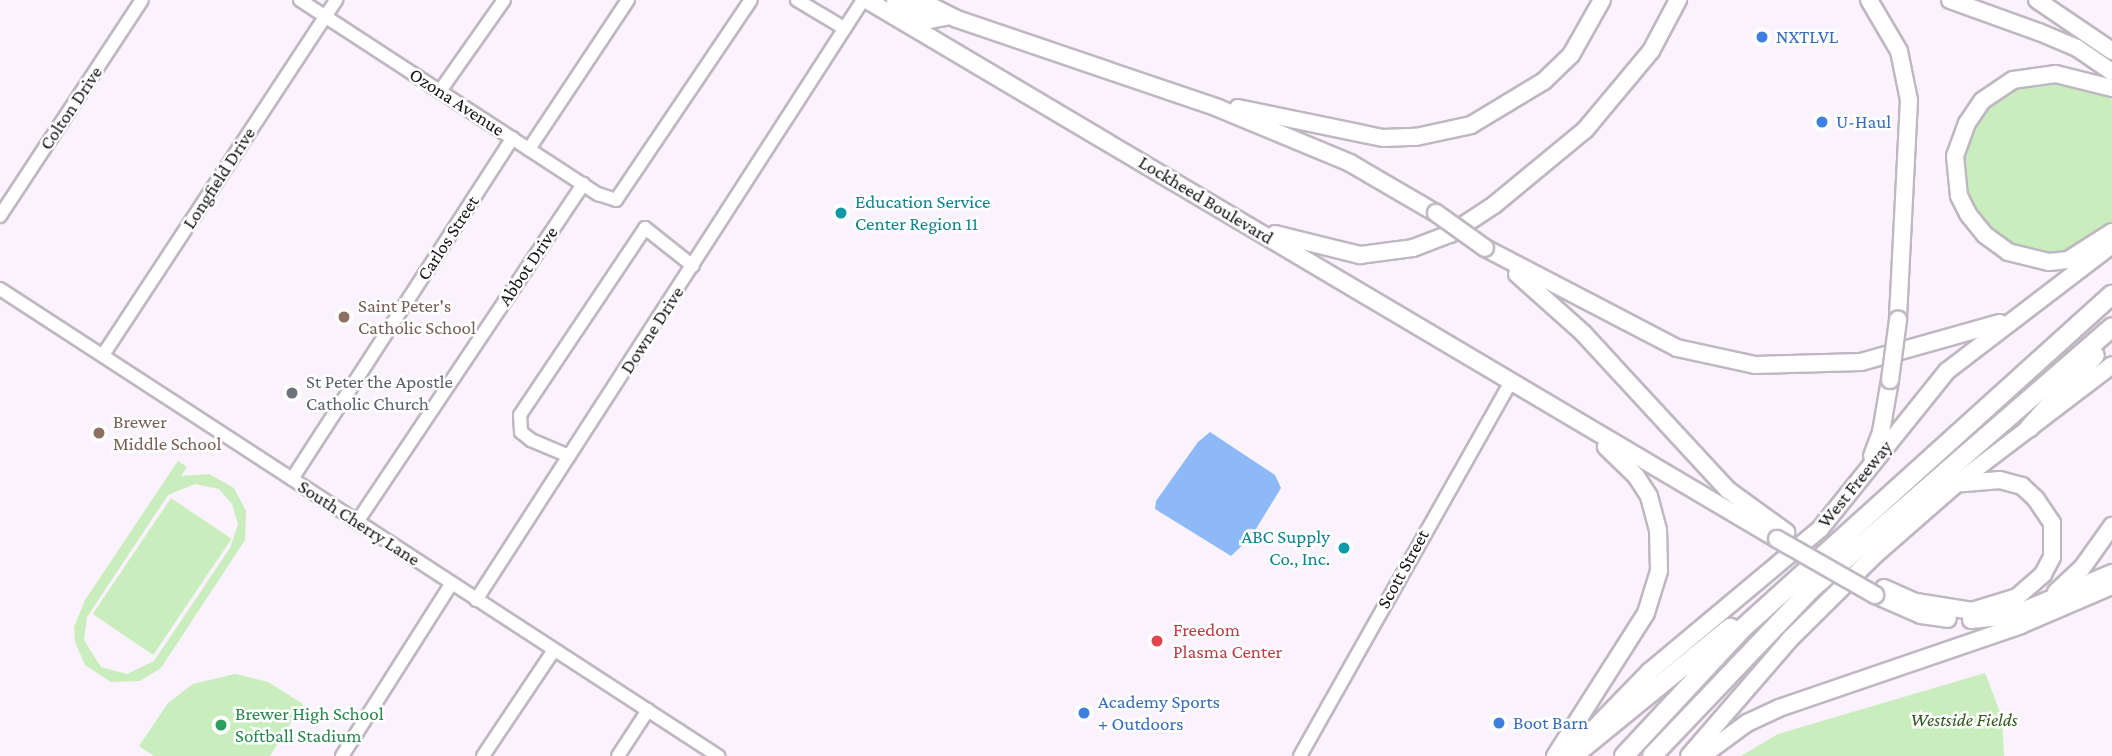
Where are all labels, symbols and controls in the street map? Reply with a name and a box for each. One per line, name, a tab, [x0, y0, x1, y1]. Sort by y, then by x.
place label: NXTLVL	[1776, 26, 1838, 48]
marker: NXTLVL	[1754, 29, 1770, 45]
street label: Colton Drive	[35, 62, 107, 154]
street label: Ozona Avenue	[405, 63, 509, 141]
place label: U-Haul	[1836, 111, 1891, 133]
marker: U-Haul	[1814, 114, 1830, 130]
street label: Longfield Drive	[178, 123, 260, 233]
street label: Lockheed Boulevard	[1134, 151, 1278, 249]
street label: Carlos Street	[412, 191, 484, 285]
place label: Education Service Center Region 11	[855, 191, 990, 235]
marker: Education Service Center Region 11	[833, 205, 849, 221]
street label: Abbot Drive	[493, 222, 563, 310]
street label: Downe Drive	[615, 282, 689, 378]
place label: Saint Peter's Catholic School	[358, 295, 476, 339]
marker: Saint Peter's Catholic School	[336, 309, 352, 325]
place label: St Peter the Apostle Catholic Church	[306, 371, 453, 415]
marker: St Peter the Apostle Catholic Church	[284, 385, 300, 401]
place label: Brewer Middle School	[113, 411, 221, 455]
marker: Brewer Middle School	[91, 425, 107, 441]
street label: West Freeway	[1813, 436, 1897, 532]
street label: South Cherry Lane	[294, 475, 424, 571]
place label: ABC Supply Co., Inc.	[1241, 526, 1330, 570]
street label: Scott Street	[1372, 526, 1434, 612]
marker: ABC Supply Co., Inc.	[1336, 540, 1352, 556]
place label: Freedom Plasma Center	[1173, 619, 1282, 663]
marker: Freedom Plasma Center	[1147, 631, 1167, 651]
place label: Academy Sports + Outdoors	[1098, 691, 1220, 735]
place label: Brewer High School Softball Stadium	[235, 703, 384, 747]
marker: Academy Sports + Outdoors	[1076, 705, 1092, 721]
park label: Westside Fields	[1910, 709, 2018, 731]
place label: Boot Barn	[1513, 712, 1588, 734]
marker: Boot Barn	[1491, 715, 1507, 731]
marker: Brewer High School Softball Stadium	[213, 717, 229, 733]

